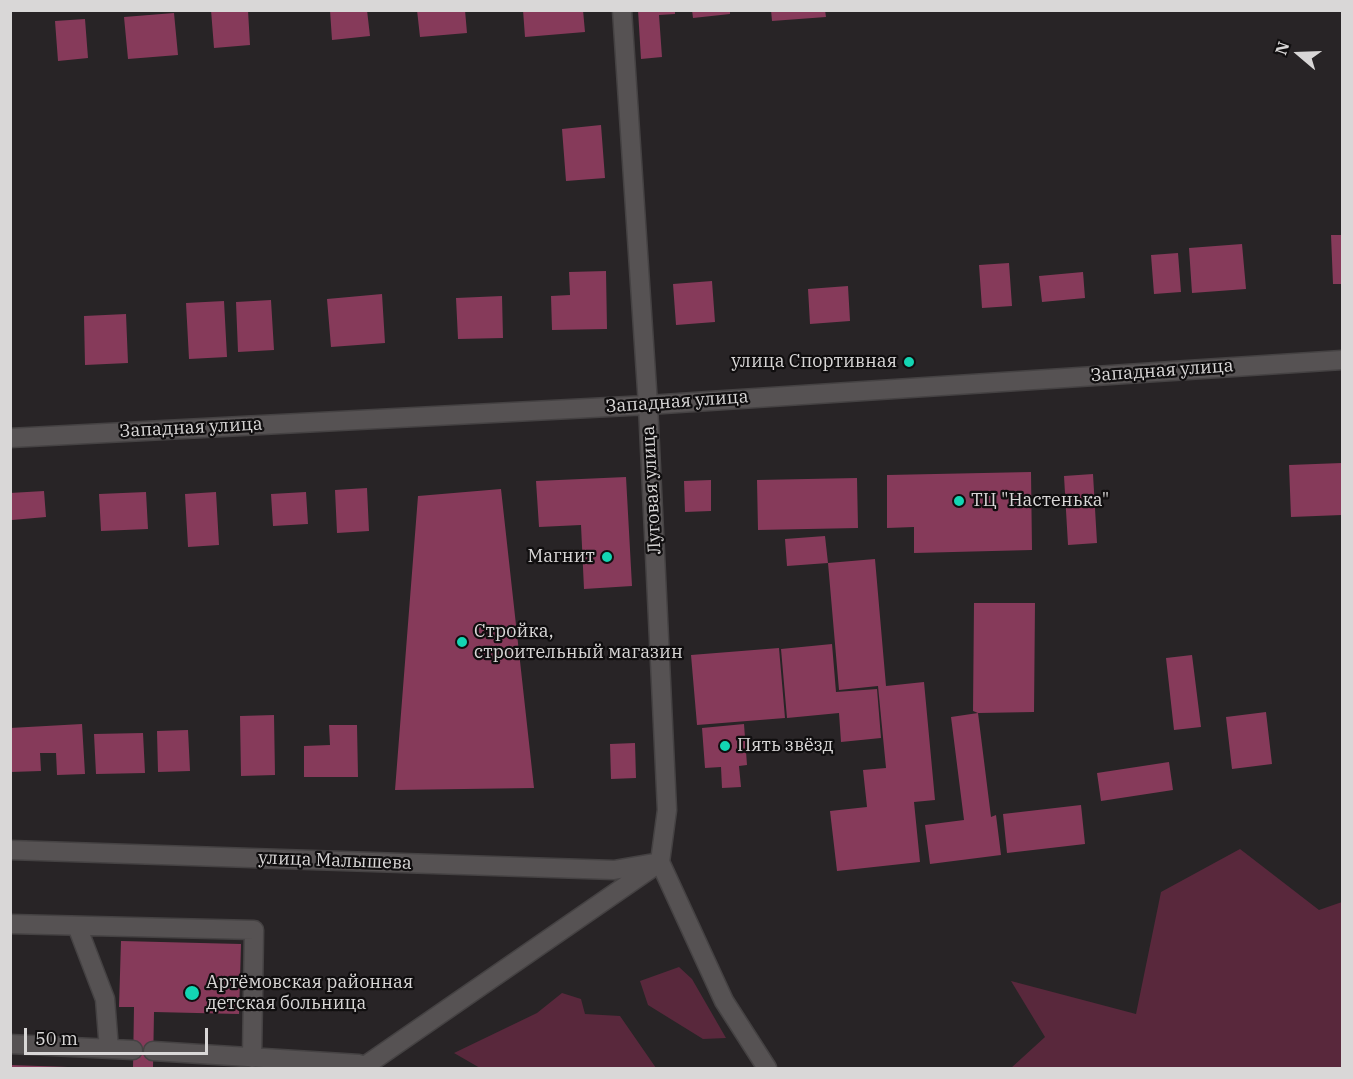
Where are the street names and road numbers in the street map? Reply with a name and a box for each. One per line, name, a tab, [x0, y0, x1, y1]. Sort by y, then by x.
street label: Западная улица	[1090, 355, 1234, 387]
street label: Западная улица	[605, 386, 749, 418]
street label: Западная улица	[119, 413, 263, 443]
street label: Луговая улица	[638, 425, 666, 555]
street label: улица Малышева	[258, 848, 412, 874]

